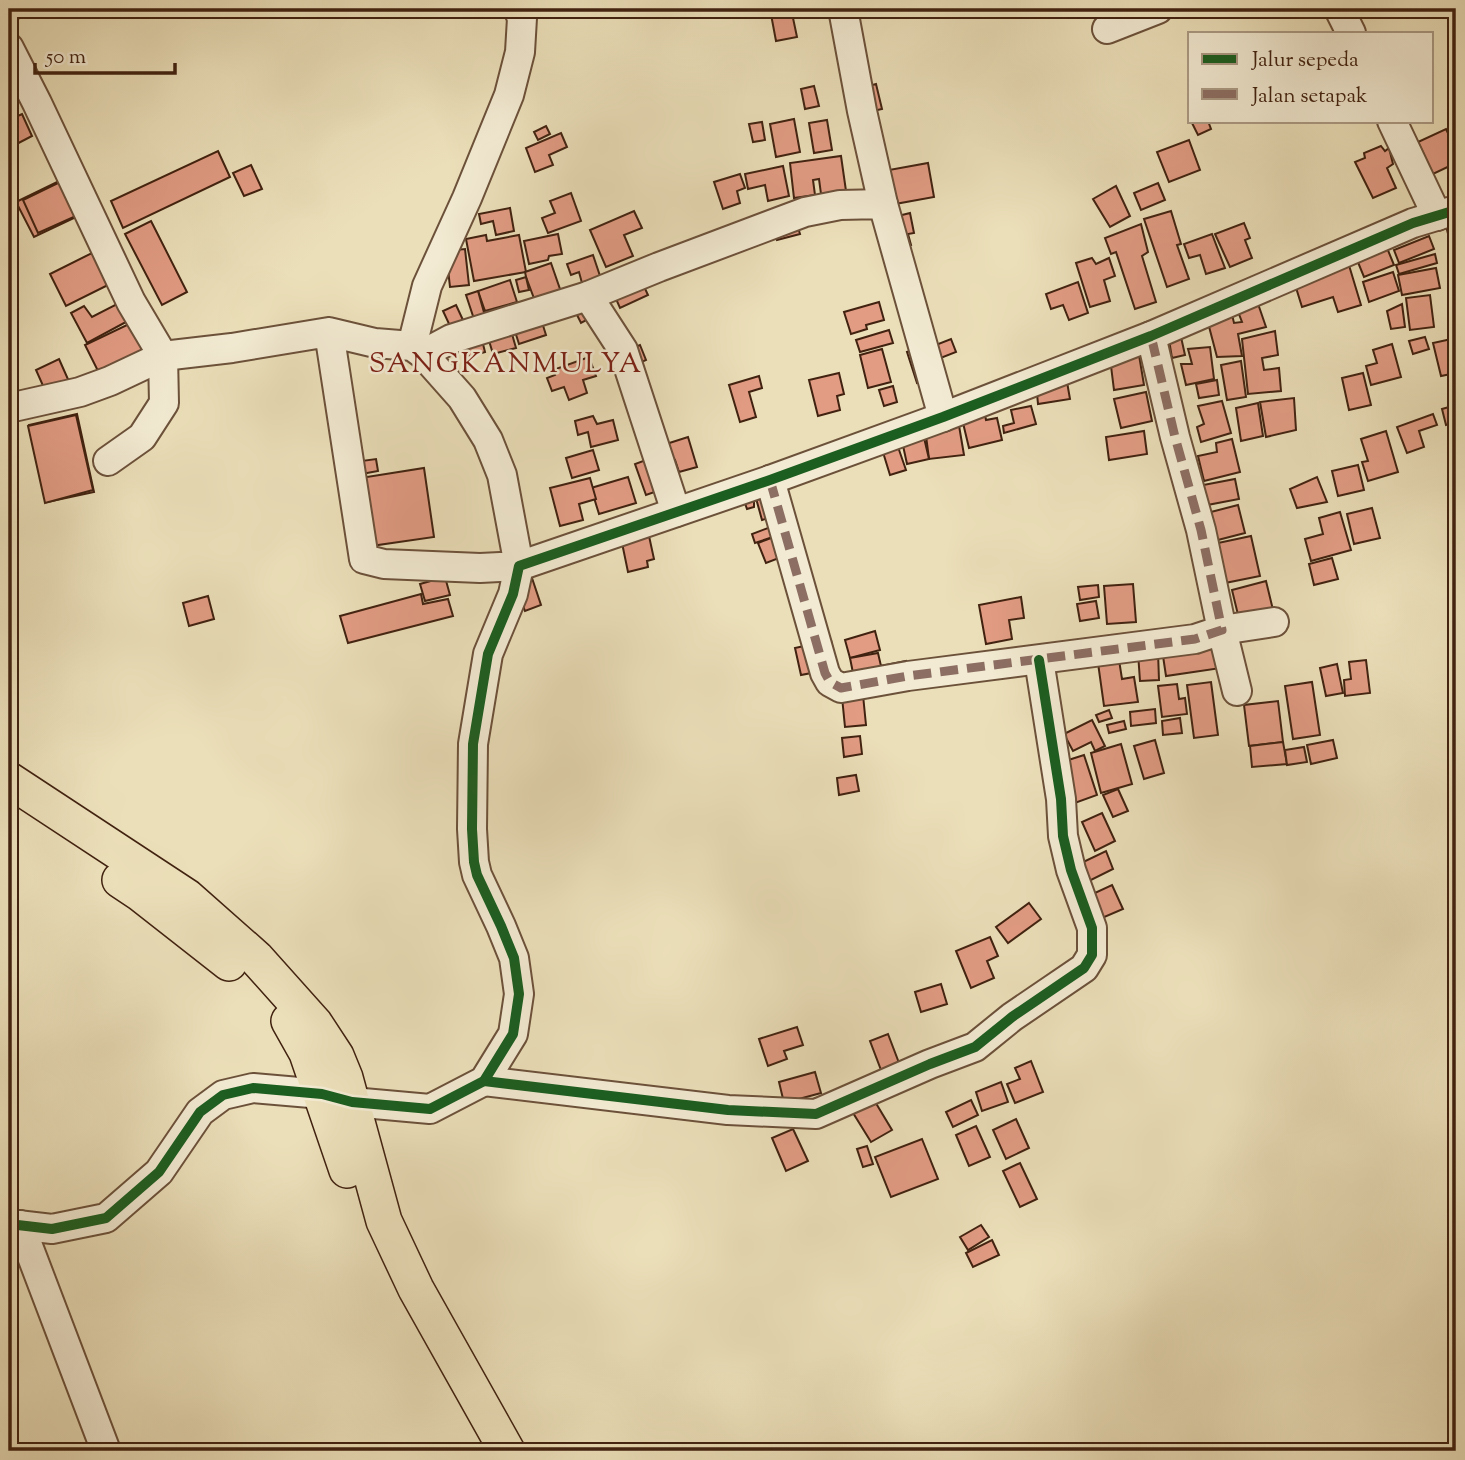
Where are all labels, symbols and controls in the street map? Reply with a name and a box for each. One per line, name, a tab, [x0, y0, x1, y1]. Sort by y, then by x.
scale bar	[35, 32, 175, 76]
legend	[1188, 32, 1434, 122]
text: 50 m	[45, 43, 86, 73]
text: Jalur sepeda	[1251, 46, 1359, 76]
text: Jalan setapak	[1251, 82, 1368, 112]
district label: SANGKANMULYA	[369, 345, 643, 385]

